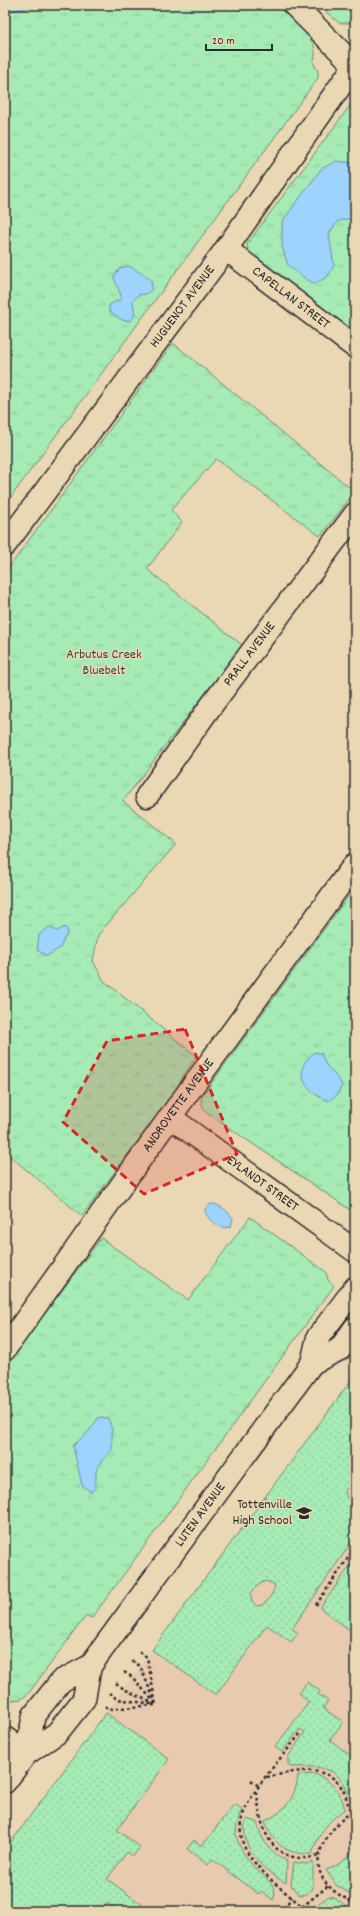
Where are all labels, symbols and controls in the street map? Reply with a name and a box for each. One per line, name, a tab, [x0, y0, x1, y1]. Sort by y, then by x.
scale bar	[206, 26, 272, 52]
text: 20 m	[212, 33, 235, 50]
street label: HUGUENOT AVENUE	[145, 261, 221, 353]
street label: CAPELLAN STREET	[247, 262, 334, 334]
street label: PRALL AVENUE	[219, 617, 281, 691]
park label: Arbutus Creek Bluebelt	[66, 645, 142, 681]
street label: ANDROVETTE AVENUE	[138, 1054, 220, 1157]
street label: EYLANDT STREET	[222, 1151, 303, 1217]
street label: LUTEN AVENUE	[170, 1478, 231, 1551]
place label: Tottenville High School	[233, 1495, 293, 1531]
school or university icon: Tottenville High School	[295, 1504, 313, 1522]

